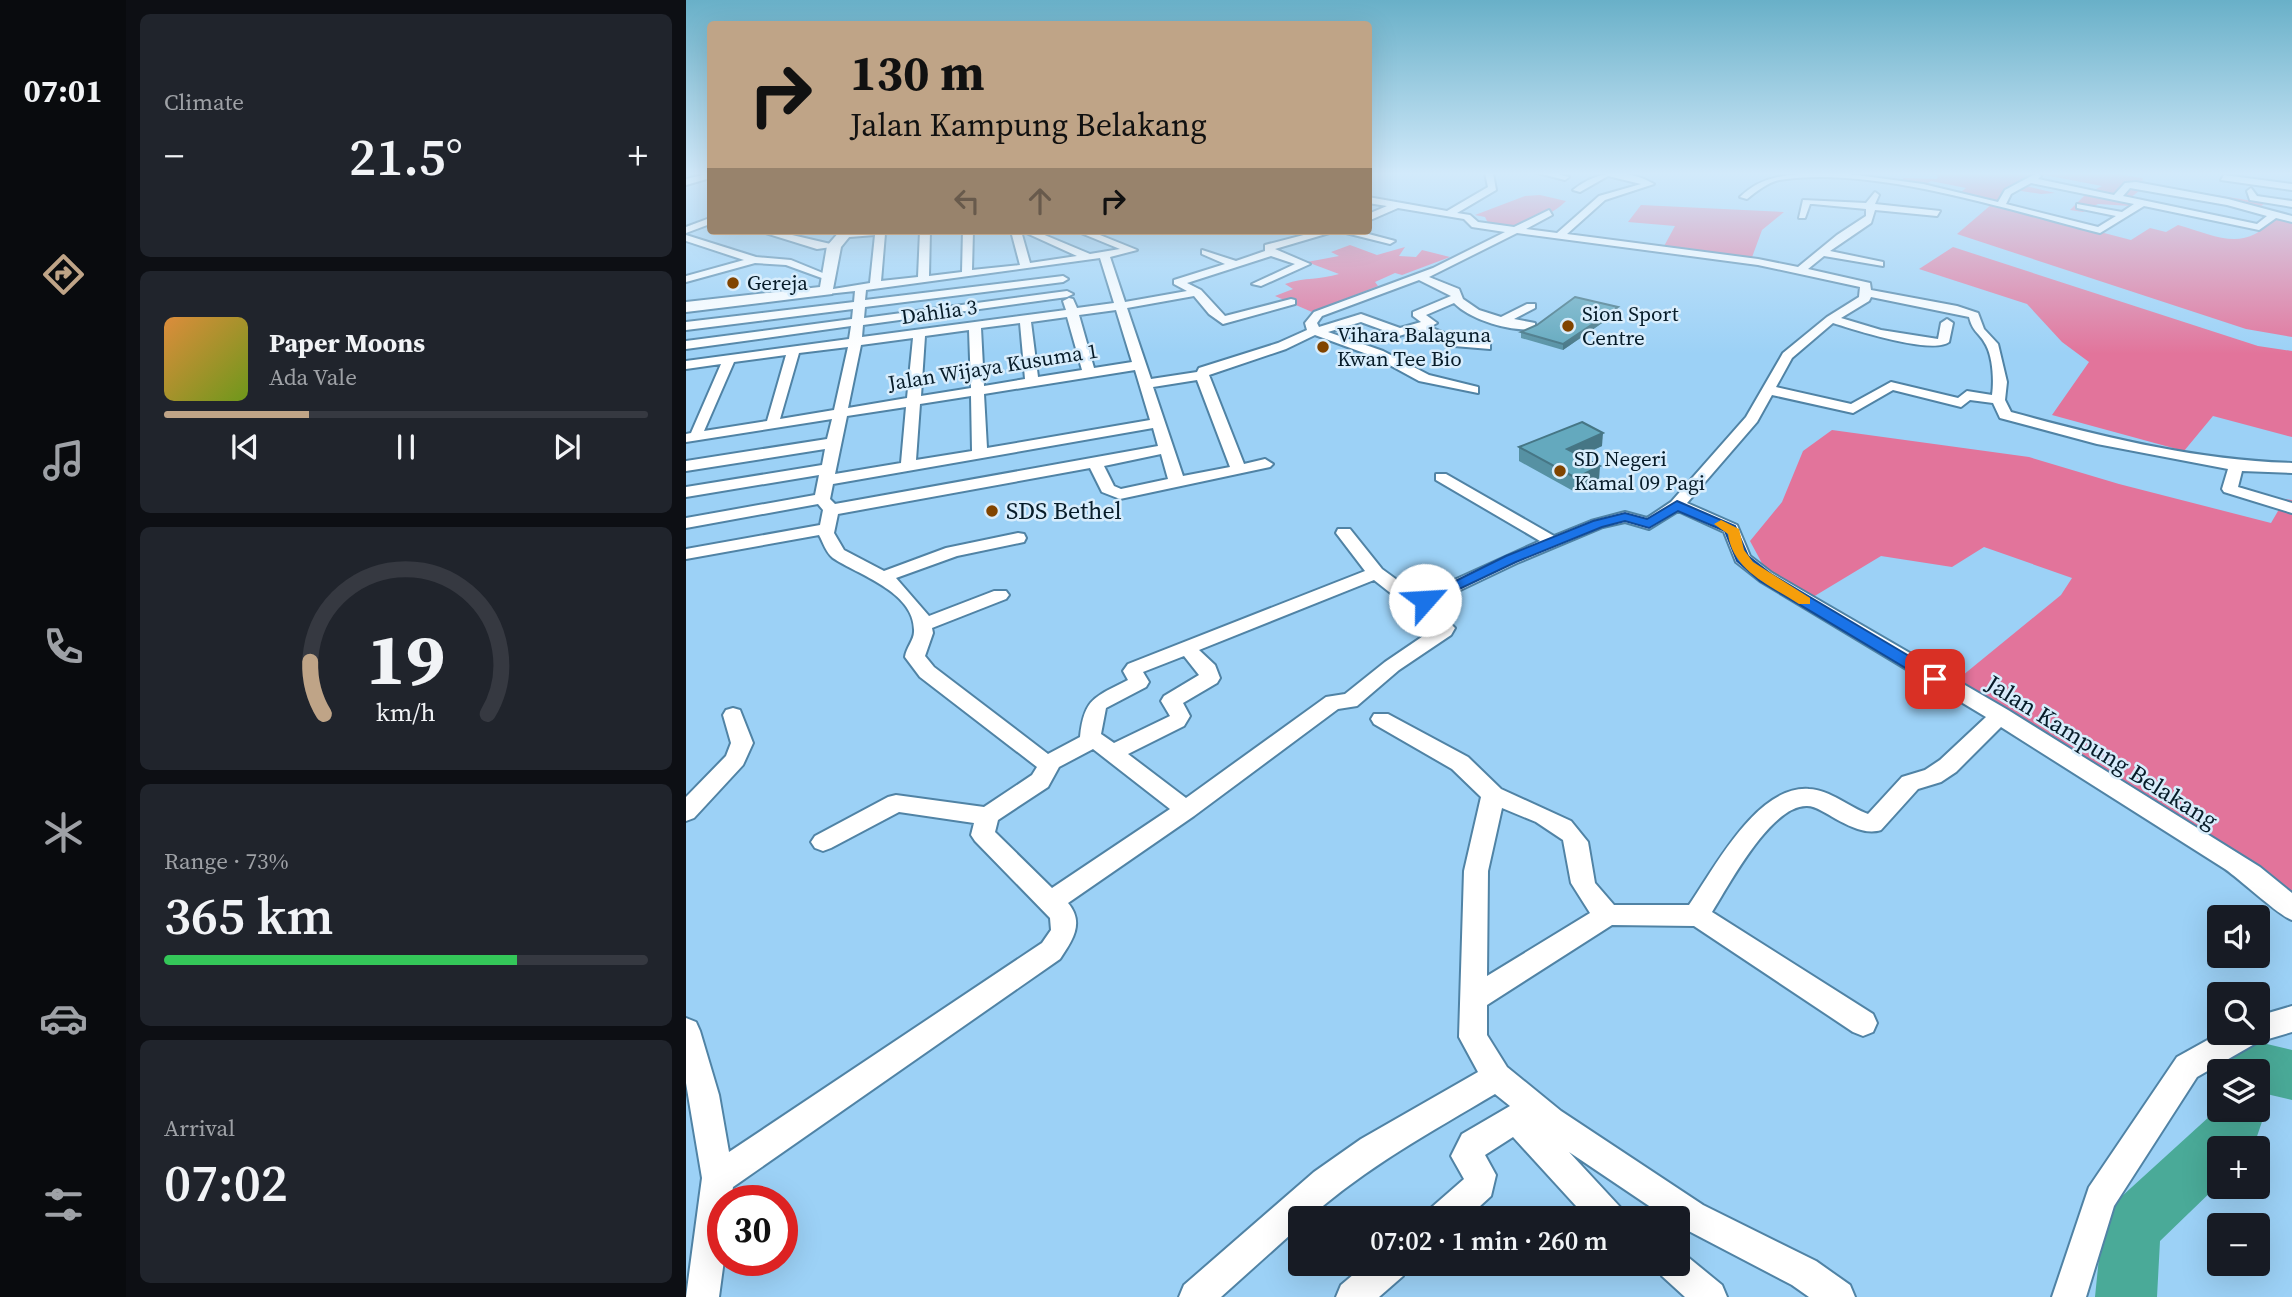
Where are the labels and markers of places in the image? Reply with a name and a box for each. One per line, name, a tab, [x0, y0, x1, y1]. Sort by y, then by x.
place label: Gereja	[747, 268, 808, 297]
marker: Gereja	[725, 275, 741, 291]
place label: Sion Sport Centre	[1582, 299, 1679, 352]
marker: Sion Sport Centre	[1560, 318, 1576, 334]
place label: Vihara Balaguna Kwan Tee Bio	[1337, 320, 1491, 373]
marker: Vihara Balaguna Kwan Tee Bio	[1315, 339, 1331, 355]
place label: SD Negeri Kamal 09 Pagi	[1574, 444, 1705, 497]
marker: SD Negeri Kamal 09 Pagi	[1552, 463, 1568, 479]
place label: SDS Bethel	[1006, 494, 1122, 527]
marker: SDS Bethel	[984, 503, 1000, 519]
pin	[1905, 649, 1965, 709]

